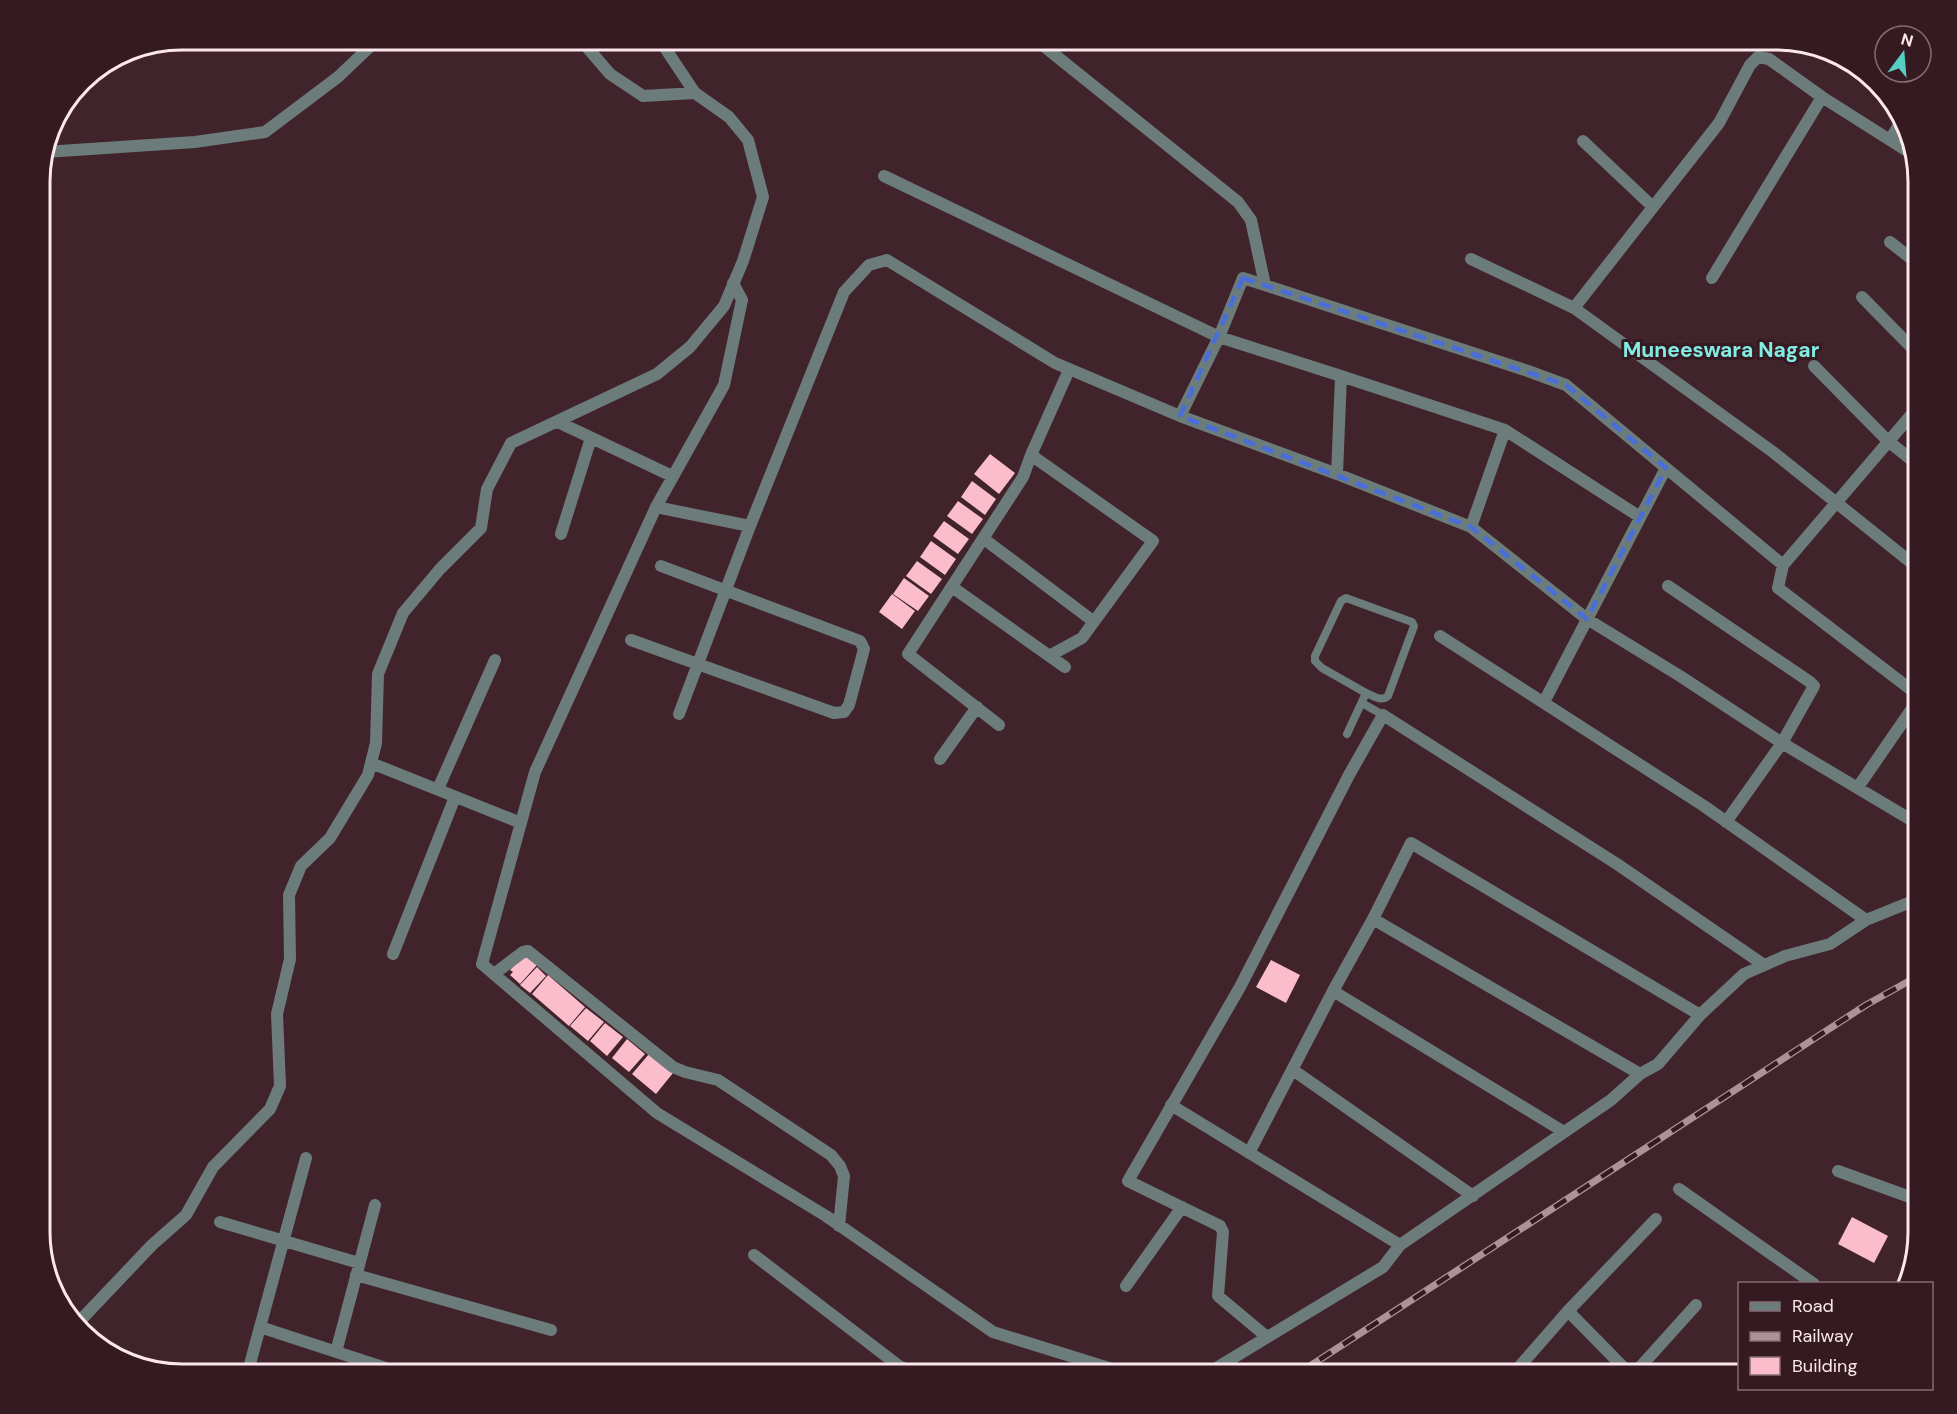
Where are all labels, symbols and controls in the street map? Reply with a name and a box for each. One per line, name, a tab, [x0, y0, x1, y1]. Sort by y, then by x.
north arrow	[1873, 24, 1933, 84]
text: N	[1898, 28, 1916, 52]
district label: Muneeswara Nagar	[1623, 336, 1820, 364]
legend	[1738, 1282, 1933, 1390]
text: Road	[1792, 1294, 1834, 1318]
text: Railway	[1792, 1324, 1854, 1348]
text: Building	[1792, 1354, 1857, 1378]

